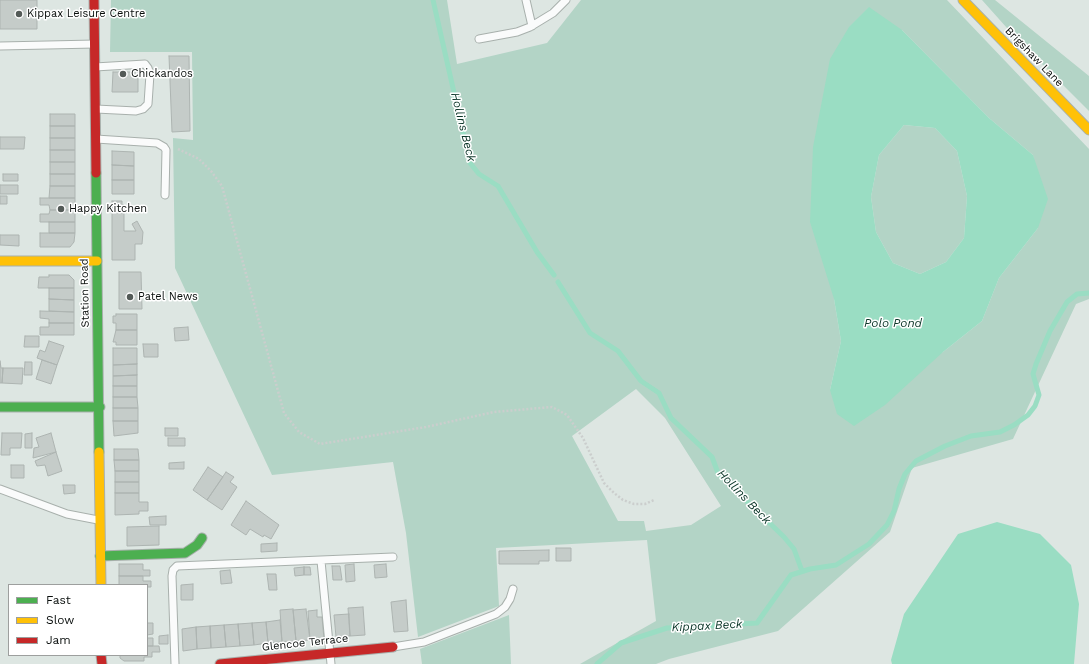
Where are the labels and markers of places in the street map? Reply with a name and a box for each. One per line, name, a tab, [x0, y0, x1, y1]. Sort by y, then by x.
place label: Kippax Leisure Centre	[27, 7, 145, 21]
marker: Kippax Leisure Centre	[14, 9, 24, 19]
place label: Chickandos	[131, 67, 193, 81]
marker: Chickandos	[118, 69, 128, 79]
place label: Happy Kitchen	[69, 202, 147, 216]
marker: Happy Kitchen	[56, 204, 66, 214]
place label: Patel News	[138, 290, 198, 304]
marker: Patel News	[125, 292, 135, 302]

